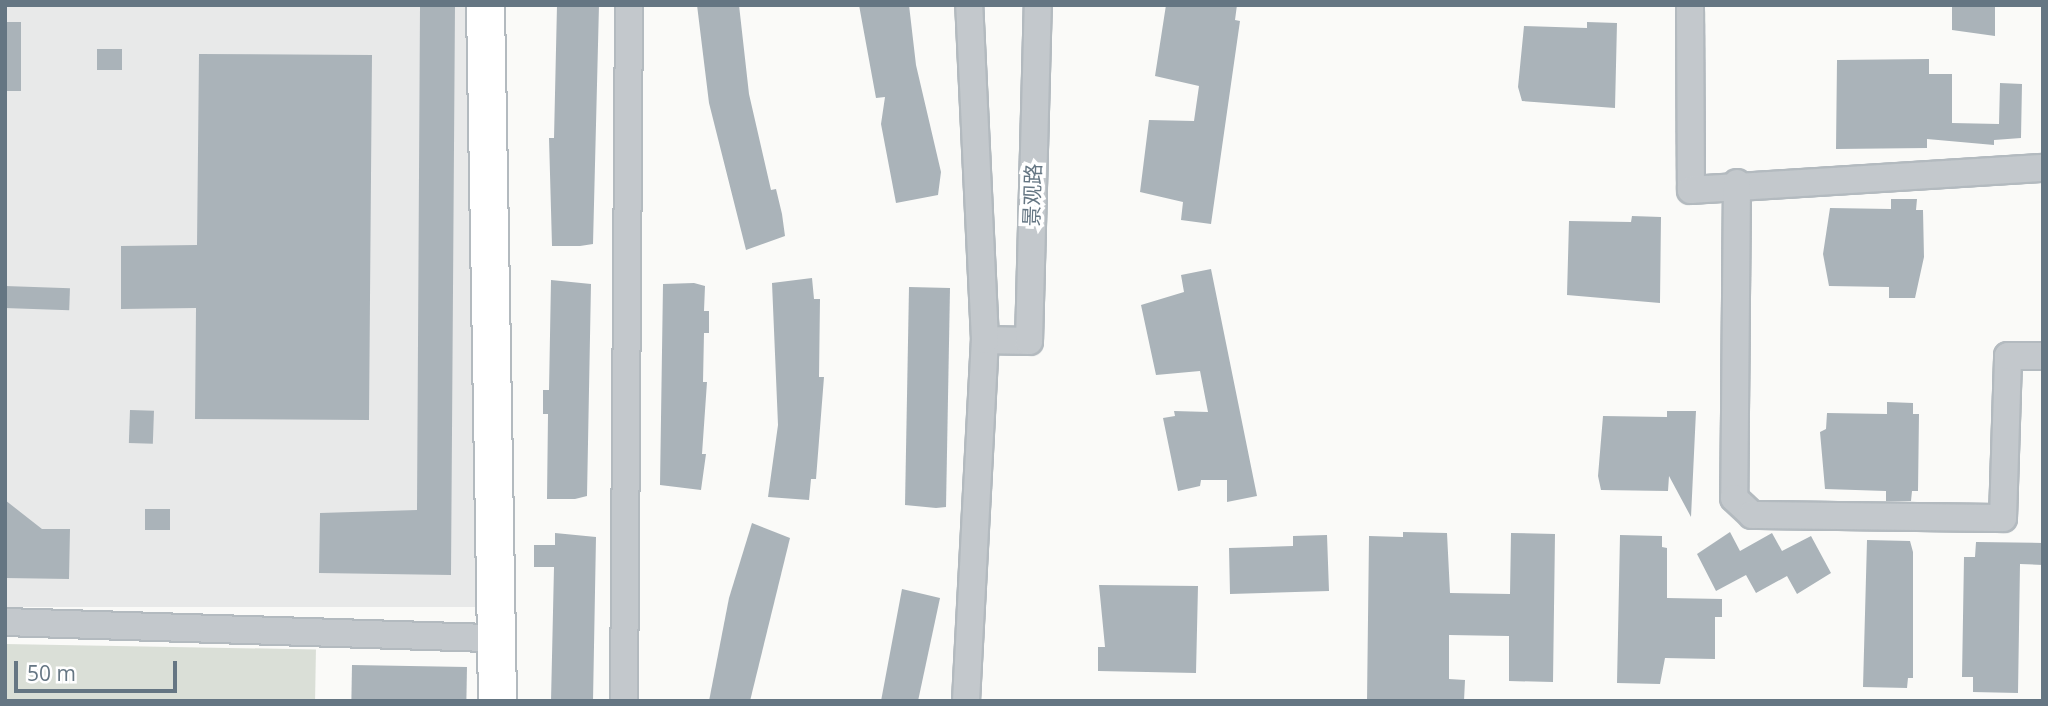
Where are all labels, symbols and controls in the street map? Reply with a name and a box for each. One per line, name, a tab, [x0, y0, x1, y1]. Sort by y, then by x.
street label: 景观路	[1018, 163, 1046, 227]
scale bar	[18, 646, 180, 690]
text: 50 m	[27, 659, 76, 687]

